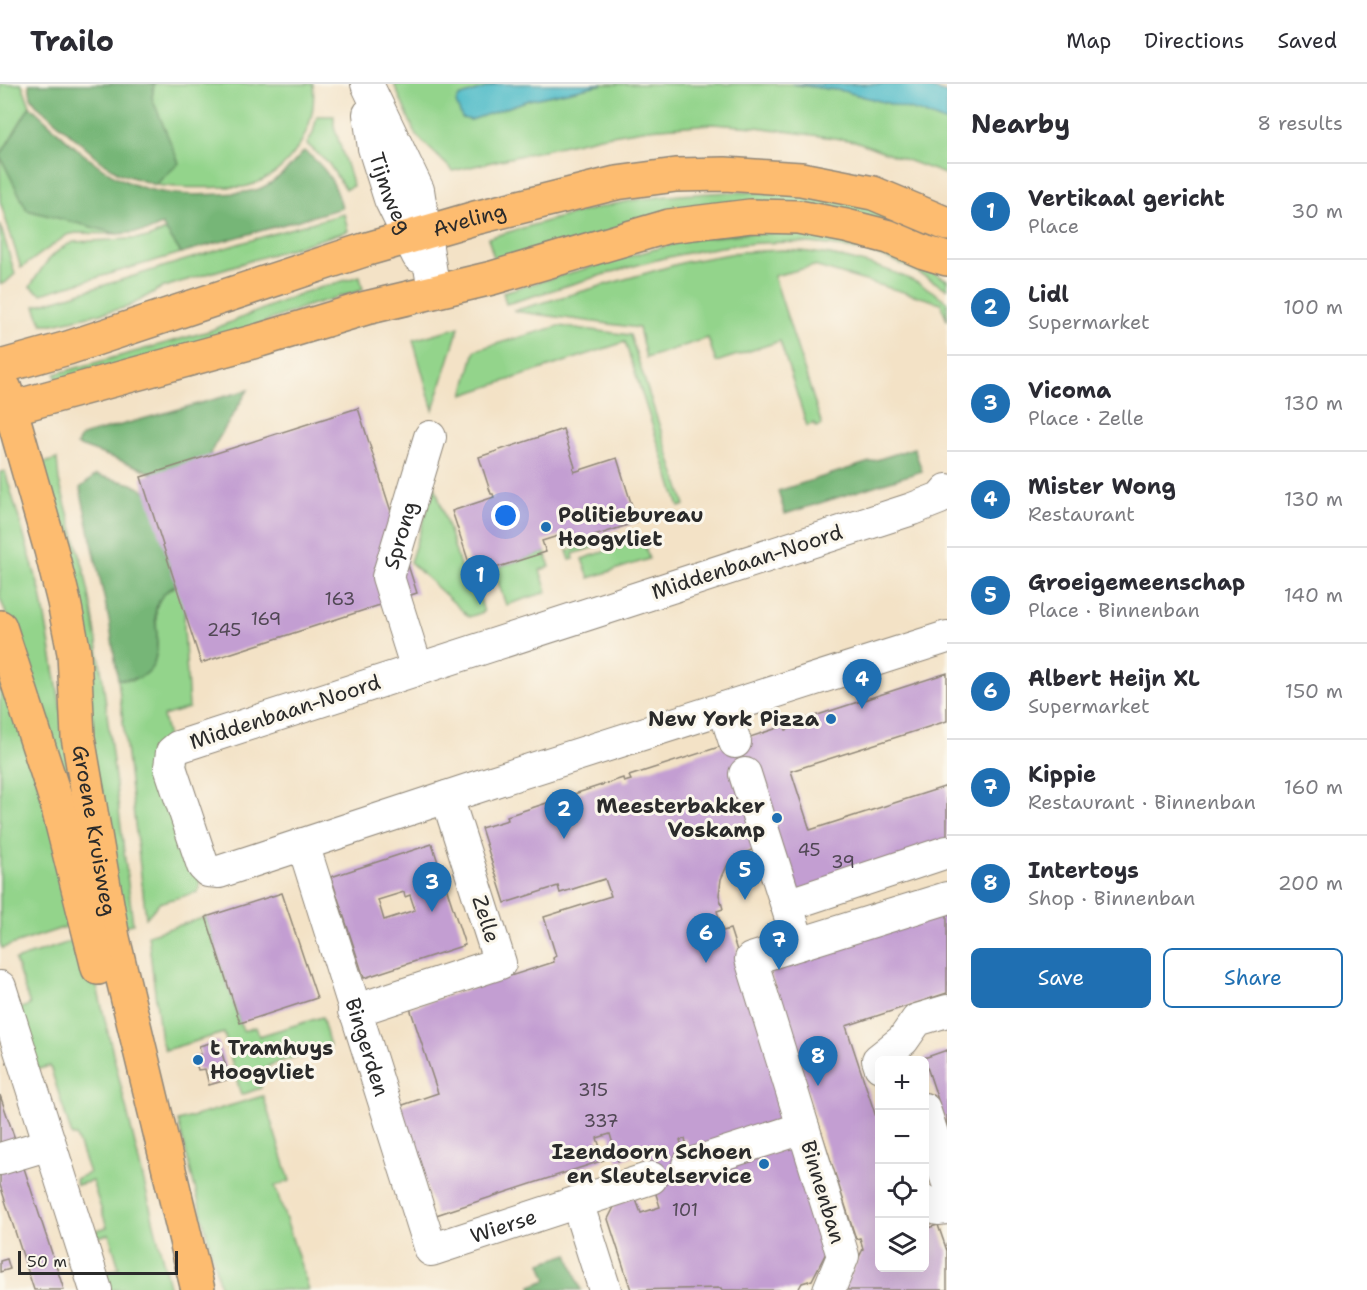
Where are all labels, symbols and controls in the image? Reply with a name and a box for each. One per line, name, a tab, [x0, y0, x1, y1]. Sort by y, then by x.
text: Trailo	[30, 22, 114, 60]
text: Map	[1066, 27, 1111, 55]
text: Directions	[1144, 27, 1244, 55]
text: Saved	[1277, 27, 1337, 55]
text: Nearby	[971, 106, 1070, 141]
text: 8 results	[1257, 110, 1343, 136]
street label: Tijmweg	[362, 149, 419, 238]
text: Vertikaal gericht	[1028, 184, 1225, 213]
street label: Aveling	[429, 197, 509, 243]
text: 1	[986, 198, 995, 224]
text: 30 m	[1291, 198, 1343, 224]
text: Place	[1028, 213, 1079, 239]
text: Lidl	[1028, 280, 1069, 309]
text: 2	[984, 294, 998, 320]
text: 100 m	[1283, 294, 1343, 320]
text: Supermarket	[1028, 309, 1150, 335]
text: Vicoma	[1028, 376, 1111, 405]
text: 3	[984, 390, 998, 416]
text: 130 m	[1284, 390, 1343, 416]
text: Place · Zelle	[1028, 405, 1144, 431]
text: Mister Wong	[1028, 472, 1176, 501]
text: 4	[984, 486, 998, 512]
text: 130 m	[1284, 486, 1343, 512]
street label: Sprong	[377, 498, 424, 573]
your location	[491, 501, 520, 530]
place label: Politiebureau Hoogvliet	[558, 501, 704, 553]
text: Restaurant	[1028, 501, 1135, 527]
street label: Middenbaan-Noord	[648, 518, 846, 606]
marker: Politiebureau Hoogvliet	[539, 520, 553, 534]
pin: 1	[460, 556, 500, 605]
text: Groeigemeenschap	[1028, 568, 1245, 597]
text: 5	[984, 582, 997, 608]
text: 140 m	[1284, 582, 1343, 608]
house number: 163	[325, 587, 355, 611]
text: Place · Binnenban	[1028, 597, 1200, 623]
house number: 169	[251, 607, 281, 631]
house number: 245	[207, 618, 241, 642]
pin: 4	[842, 660, 882, 709]
text: Albert Heijn XL	[1028, 664, 1200, 693]
street label: Middenbaan-Noord	[186, 668, 384, 756]
text: 6	[984, 678, 998, 704]
text: 150 m	[1285, 678, 1343, 704]
text: Supermarket	[1028, 693, 1150, 719]
place label: New York Pizza	[648, 705, 820, 733]
marker: New York Pizza	[824, 712, 838, 726]
street label: Groene Kruisweg	[66, 743, 123, 918]
text: Kippie	[1028, 760, 1096, 789]
text: 7	[984, 774, 998, 800]
text: 160 m	[1284, 774, 1343, 800]
text: Restaurant · Binnenban	[1028, 789, 1256, 815]
pin: 2	[544, 790, 584, 839]
place label: Meesterbakker Voskamp	[596, 792, 765, 844]
marker: Meesterbakker Voskamp	[770, 811, 784, 825]
house number: 45	[797, 838, 821, 862]
pin: 5	[726, 850, 764, 900]
house number: 39	[831, 850, 855, 874]
text: Intertoys	[1028, 856, 1139, 885]
pin: 3	[412, 862, 452, 912]
text: 8	[984, 870, 998, 896]
text: 200 m	[1278, 870, 1343, 896]
text: Shop · Binnenban	[1028, 885, 1195, 911]
street label: Zelle	[465, 892, 507, 946]
pin: 6	[686, 914, 726, 963]
pin: 7	[760, 920, 798, 970]
button: Save	[971, 948, 1151, 1008]
button: Share	[1163, 948, 1343, 1008]
street label: Bingerden	[338, 994, 396, 1100]
place label: t Tramhuys Hoogvliet	[210, 1034, 333, 1086]
pin: 8	[798, 1036, 838, 1086]
marker: t Tramhuys Hoogvliet	[191, 1053, 205, 1067]
map controls	[875, 1056, 929, 1272]
button: +	[875, 1056, 929, 1110]
house number: 315	[578, 1078, 608, 1102]
house number: 337	[583, 1109, 619, 1133]
button: −	[875, 1110, 929, 1164]
street label: Binnenban	[794, 1137, 852, 1247]
place label: Izendoorn Schoen en Sleutelservice	[551, 1138, 752, 1190]
marker: Izendoorn Schoen en Sleutelservice	[757, 1157, 771, 1171]
button: locate	[875, 1164, 929, 1218]
house number: 101	[672, 1198, 698, 1222]
street label: Wierse	[467, 1202, 540, 1250]
button: layers	[875, 1218, 929, 1272]
scale bar	[18, 1248, 178, 1276]
text: 50 m	[27, 1251, 67, 1272]

